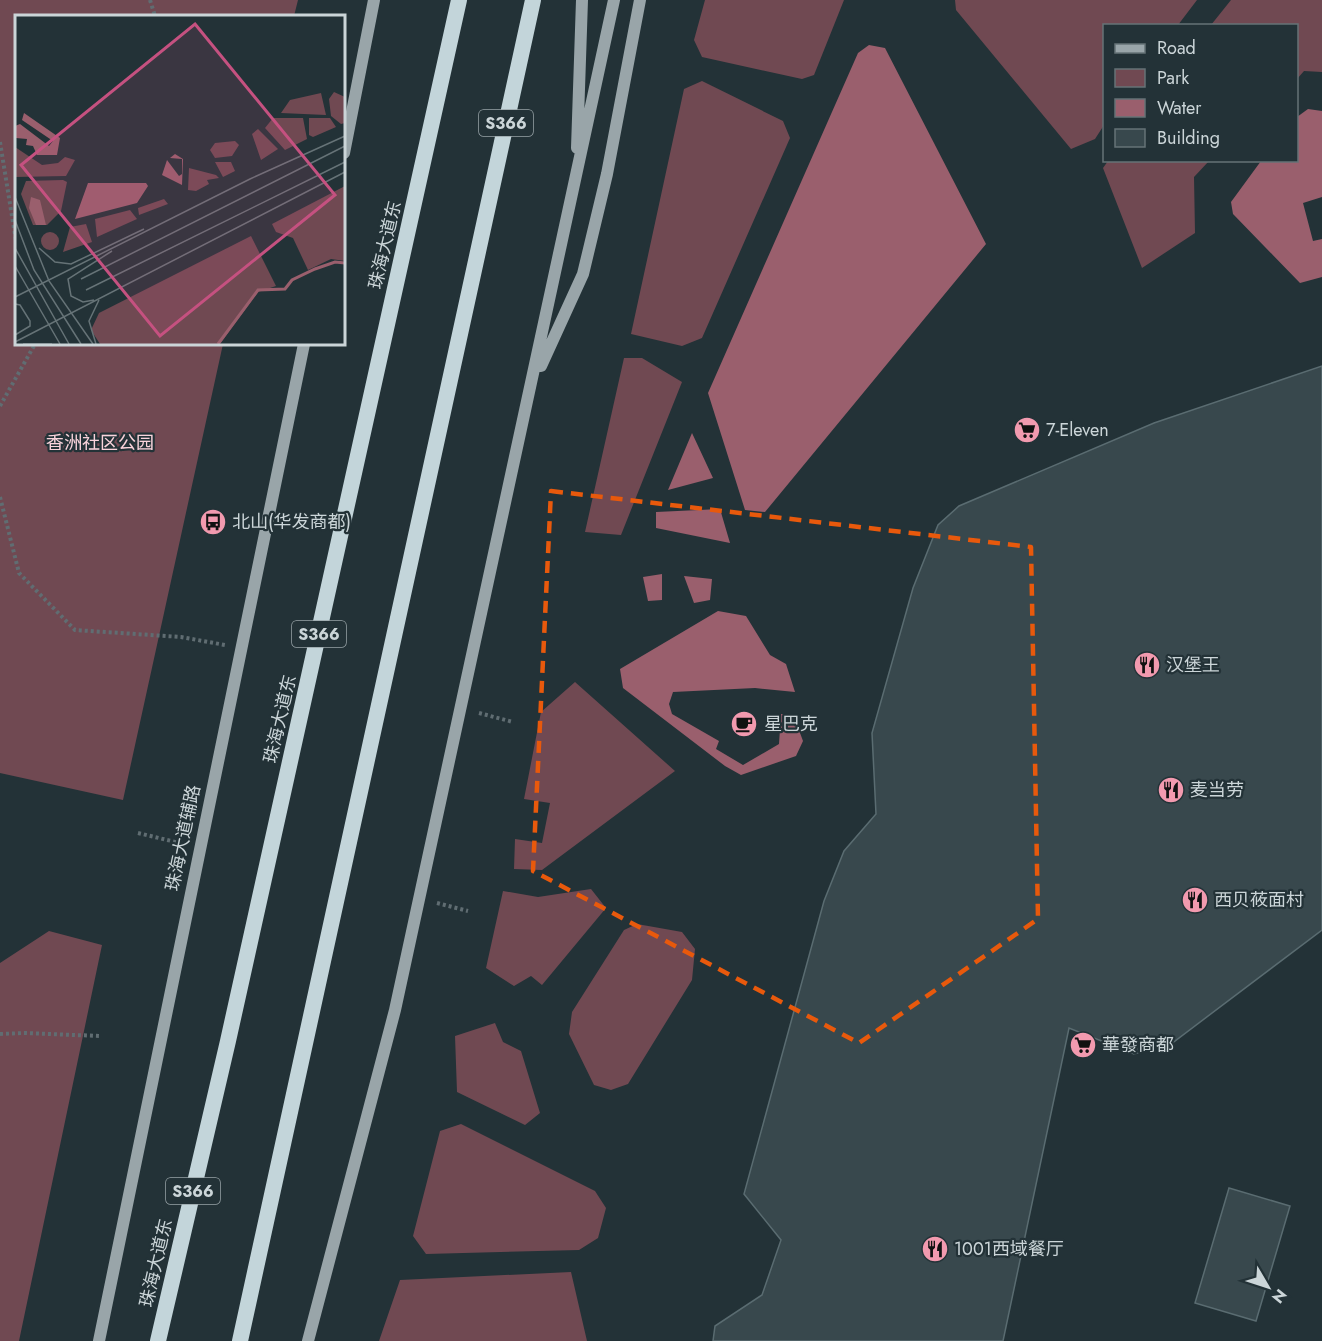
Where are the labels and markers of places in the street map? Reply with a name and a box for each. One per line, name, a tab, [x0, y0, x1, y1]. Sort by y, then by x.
supermarket icon: 7-Eleven	[1012, 415, 1042, 445]
place label: 7-Eleven	[1046, 417, 1109, 443]
bus stop icon: 北山(华发商都)	[198, 507, 228, 537]
place label: 北山(华发商都)	[232, 509, 351, 535]
restaurant icon: 汉堡王	[1132, 650, 1162, 680]
place label: 汉堡王	[1166, 652, 1220, 678]
cafe icon: 星巴克	[729, 709, 759, 739]
place label: 星巴克	[764, 711, 818, 737]
restaurant icon: 麦当劳	[1156, 775, 1186, 805]
place label: 麦当劳	[1190, 777, 1244, 803]
restaurant icon: 西贝莜面村	[1180, 885, 1210, 915]
place label: 西贝莜面村	[1214, 887, 1304, 913]
supermarket icon: 華發商都	[1068, 1030, 1098, 1060]
place label: 華發商都	[1102, 1032, 1174, 1058]
restaurant icon: 1001西域餐厅	[920, 1234, 950, 1264]
place label: 1001西域餐厅	[954, 1236, 1064, 1262]

